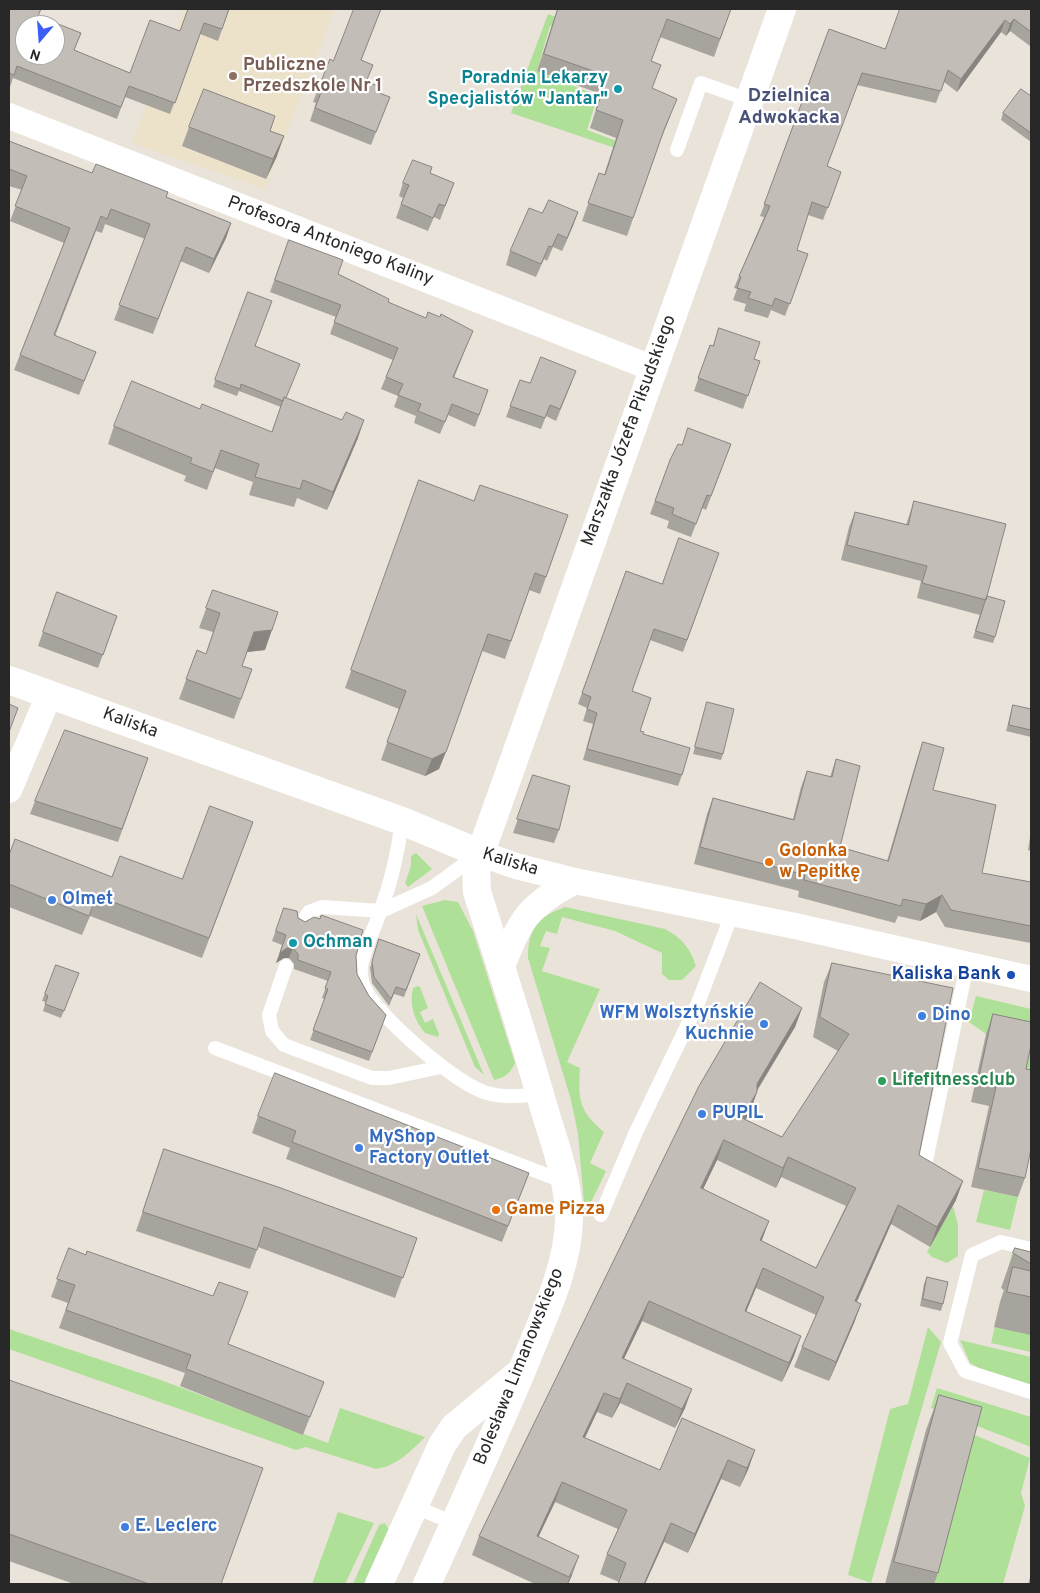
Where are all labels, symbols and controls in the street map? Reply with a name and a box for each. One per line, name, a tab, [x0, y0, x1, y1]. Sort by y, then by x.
north arrow	[15, 15, 65, 65]
text: N	[28, 44, 43, 63]
place label: Publiczne Przedszkole Nr 1	[243, 55, 382, 98]
place label: Poradnia Lekarzy Specjalistów "Jantar"	[427, 68, 608, 110]
marker: Publiczne Przedszkole Nr 1	[227, 70, 239, 82]
marker: Poradnia Lekarzy Specjalistów "Jantar"	[612, 83, 624, 95]
district label: Dzielnica Adwokacka	[738, 86, 840, 130]
street label: Profesora Antoniego Kaliny	[224, 193, 436, 291]
street label: Marszałka Józefa Piłsudskiego	[578, 313, 682, 549]
street label: Kaliska	[99, 704, 161, 744]
place label: Golonka w Pepitkę	[779, 841, 860, 884]
street label: Kaliska	[479, 844, 541, 882]
marker: Golonka w Pepitkę	[763, 856, 775, 868]
place label: Olmet	[62, 889, 113, 911]
marker: Olmet	[46, 894, 58, 906]
place label: Ochman	[303, 932, 373, 954]
marker: Ochman	[287, 937, 299, 949]
place label: Kaliska Bank	[892, 964, 1001, 986]
marker: Kaliska Bank	[1005, 969, 1017, 981]
place label: WFM Wolsztyńskie Kuchnie	[600, 1003, 754, 1046]
place label: Dino	[932, 1005, 971, 1027]
marker: Dino	[916, 1010, 928, 1022]
marker: WFM Wolsztyńskie Kuchnie	[758, 1018, 770, 1030]
place label: Lifefitnessclub	[892, 1070, 1015, 1092]
marker: Lifefitnessclub	[876, 1075, 888, 1087]
place label: PUPIL	[712, 1103, 763, 1125]
marker: PUPIL	[696, 1108, 708, 1120]
place label: MyShop Factory Outlet	[369, 1127, 490, 1170]
marker: MyShop Factory Outlet	[353, 1142, 365, 1154]
place label: Game Pizza	[506, 1199, 605, 1221]
marker: Game Pizza	[490, 1204, 502, 1216]
street label: Bolesława Limanowskiego	[471, 1265, 569, 1469]
place label: E. Leclerc	[135, 1516, 217, 1538]
marker: E. Leclerc	[119, 1521, 131, 1533]

